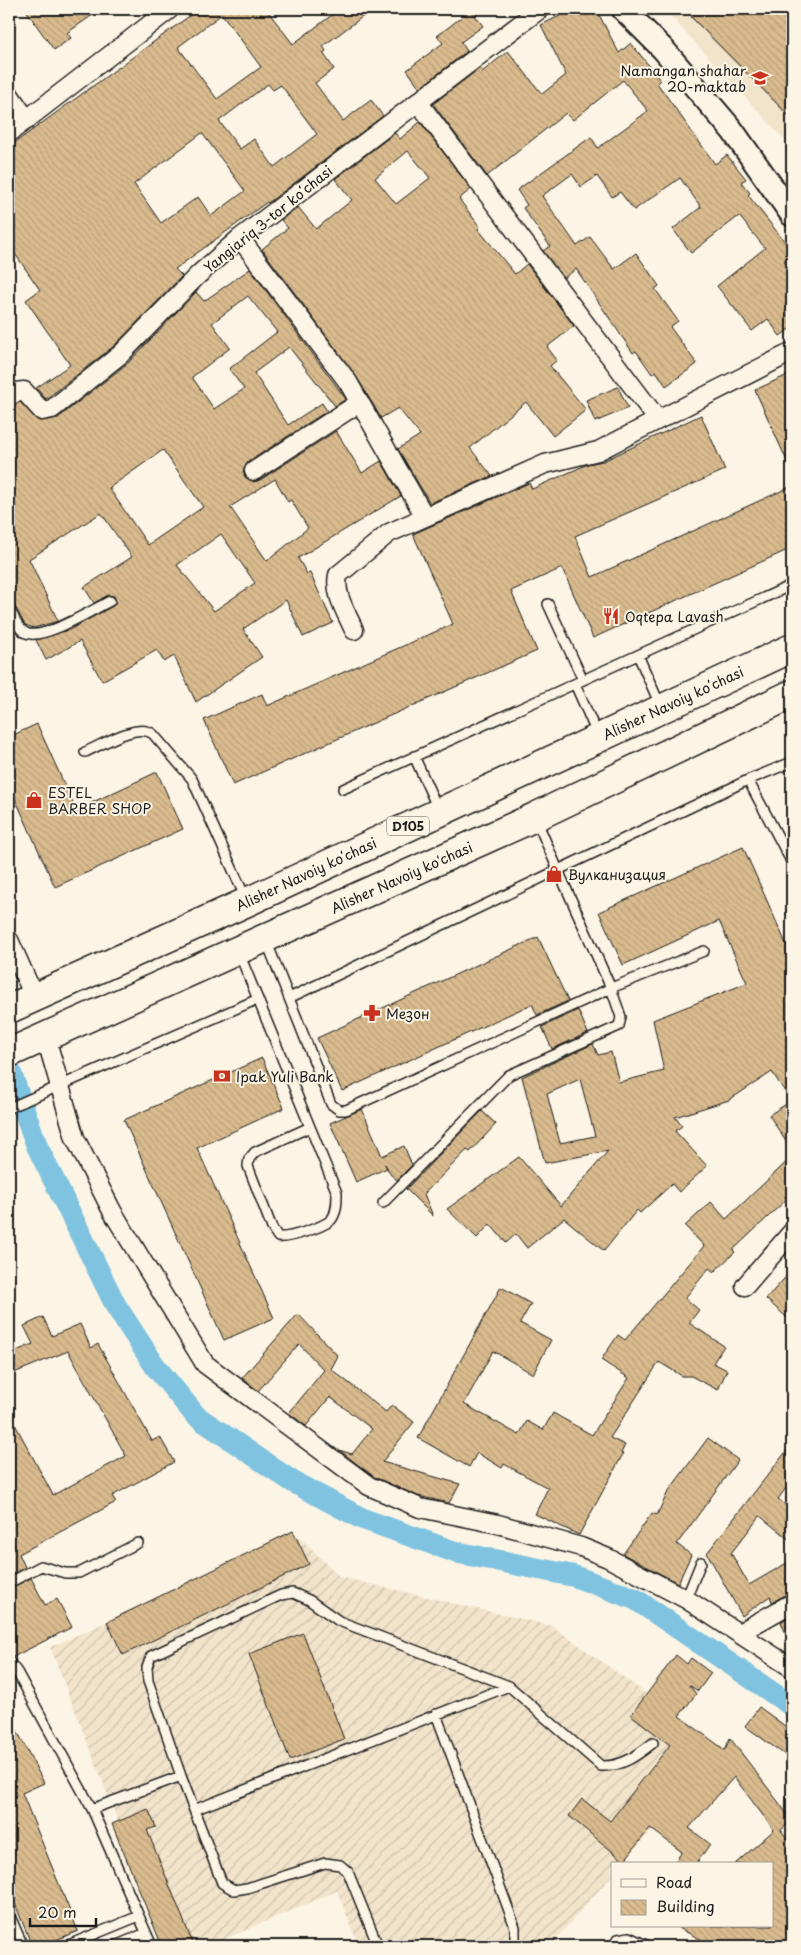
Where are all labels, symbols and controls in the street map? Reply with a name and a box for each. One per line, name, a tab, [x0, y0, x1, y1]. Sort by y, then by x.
place label: Namangan shahar 20-maktab	[620, 60, 747, 97]
school or university icon: Namangan shahar 20-maktab	[750, 68, 770, 88]
street label: Yangiariq 3-tor koʻchasi	[199, 160, 337, 278]
restaurant icon: Oqtepa Lavash	[601, 606, 621, 626]
place label: Oqtepa Lavash	[625, 606, 724, 627]
street label: Alisher Navoiy koʻchasi	[599, 661, 747, 745]
place label: ESTEL BARBER SHOP	[48, 782, 152, 819]
shop icon: ESTEL BARBER SHOP	[24, 790, 44, 810]
road number: D105	[387, 816, 429, 836]
street label: Alisher Navoiy koʻchasi	[232, 832, 380, 916]
street label: Alisher Navoiy ko'chasi	[327, 836, 476, 918]
shop icon: Вулканизация	[544, 864, 564, 884]
place label: Вулканизация	[568, 864, 666, 885]
pharmacy icon: Мезон	[362, 1003, 382, 1023]
place label: Мезон	[386, 1003, 430, 1024]
bank icon: Ipak Yuli Bank	[212, 1066, 232, 1086]
place label: Ipak Yuli Bank	[236, 1066, 334, 1087]
legend	[611, 1862, 774, 1928]
text: Road	[656, 1870, 692, 1893]
text: Building	[656, 1894, 715, 1917]
scale bar	[30, 1895, 96, 1927]
text: 20 m	[38, 1900, 77, 1923]

